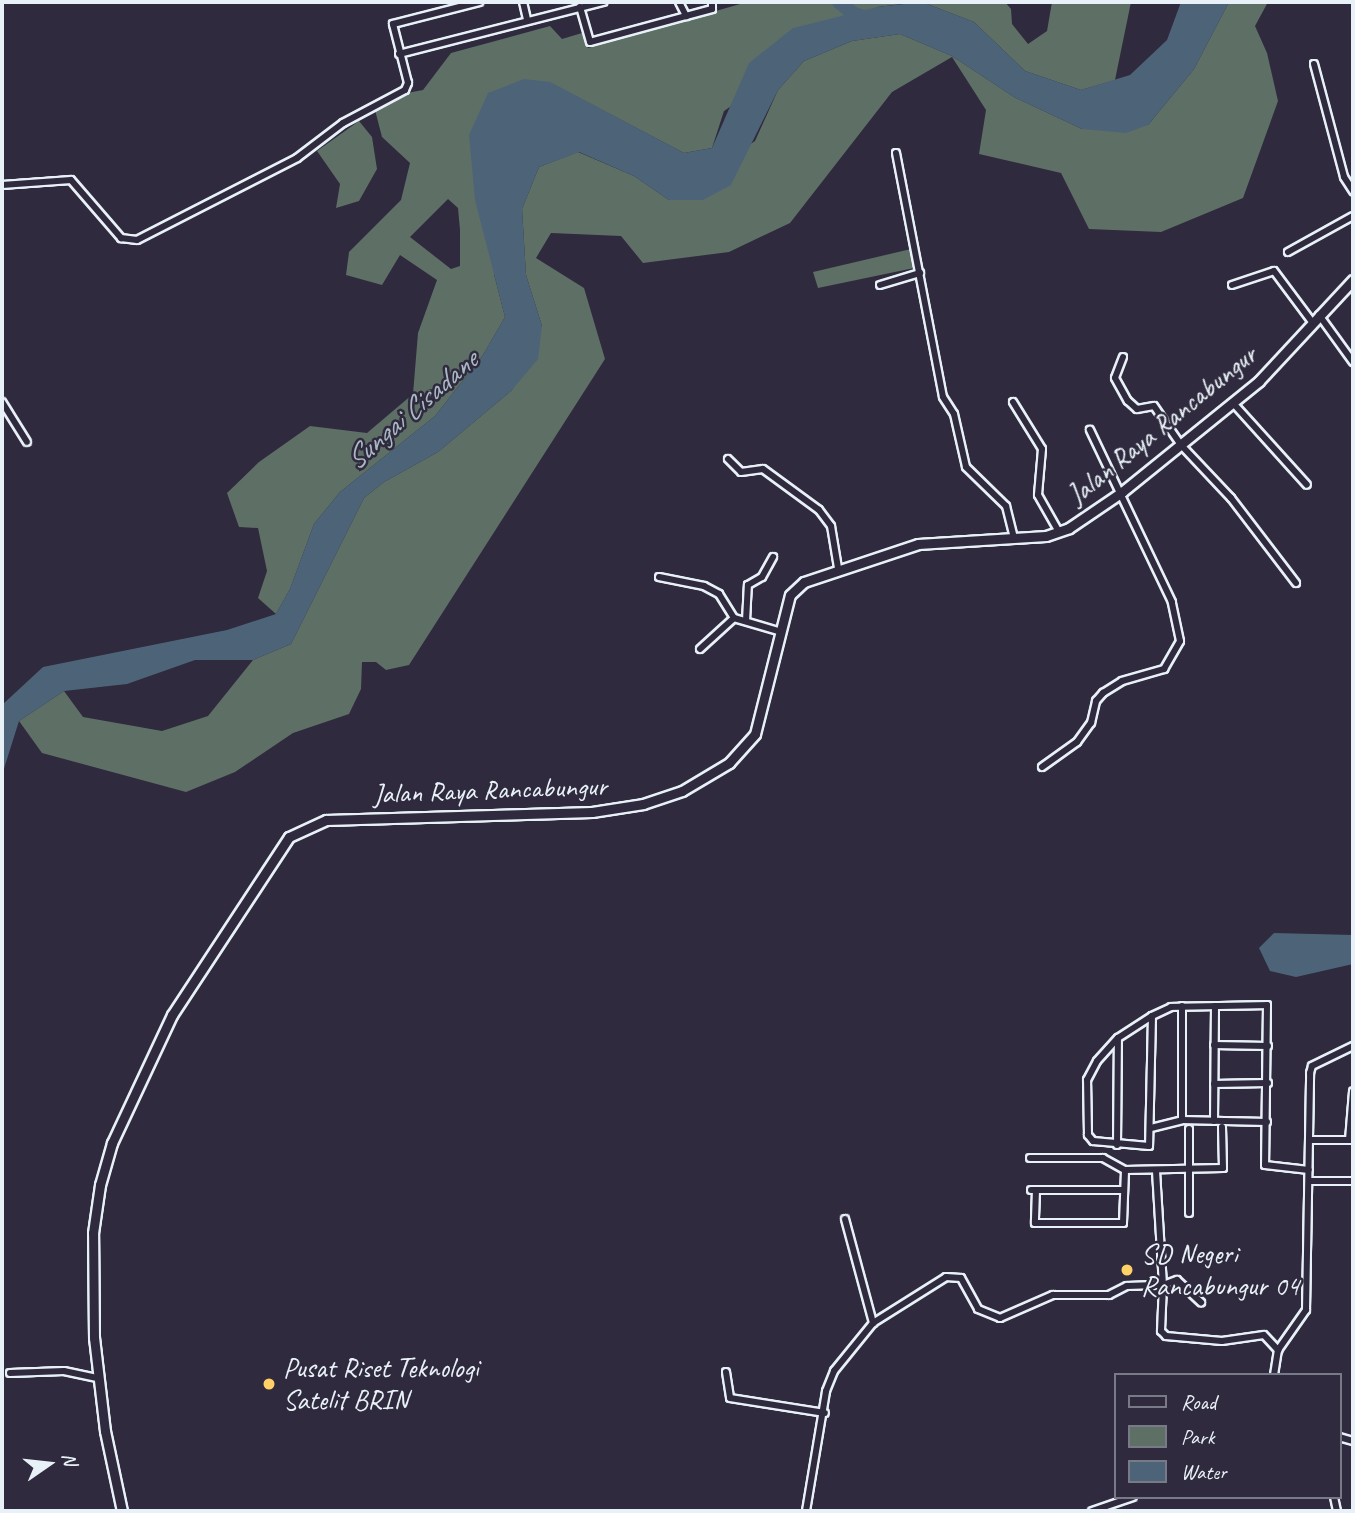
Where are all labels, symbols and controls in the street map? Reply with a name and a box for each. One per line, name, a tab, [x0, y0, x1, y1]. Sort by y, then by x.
street label: Jalan Raya Rancabungur	[1060, 338, 1264, 512]
water label: Sungai Cisadane	[337, 343, 485, 477]
street label: Jalan Raya Rancabungur	[371, 769, 609, 811]
place label: SD Negeri Rancabungur 04	[1141, 1237, 1299, 1303]
marker: SD Negeri Rancabungur 04	[1119, 1262, 1135, 1278]
place label: Pusat Riset Teknologi Satelit BRIN	[283, 1351, 479, 1417]
legend	[1114, 1373, 1341, 1499]
marker: Pusat Riset Teknologi Satelit BRIN	[261, 1376, 277, 1392]
text: Road	[1181, 1389, 1216, 1415]
text: Park	[1181, 1424, 1214, 1450]
north arrow	[14, 1429, 84, 1499]
text: N	[56, 1450, 82, 1468]
text: Water	[1181, 1459, 1227, 1485]

